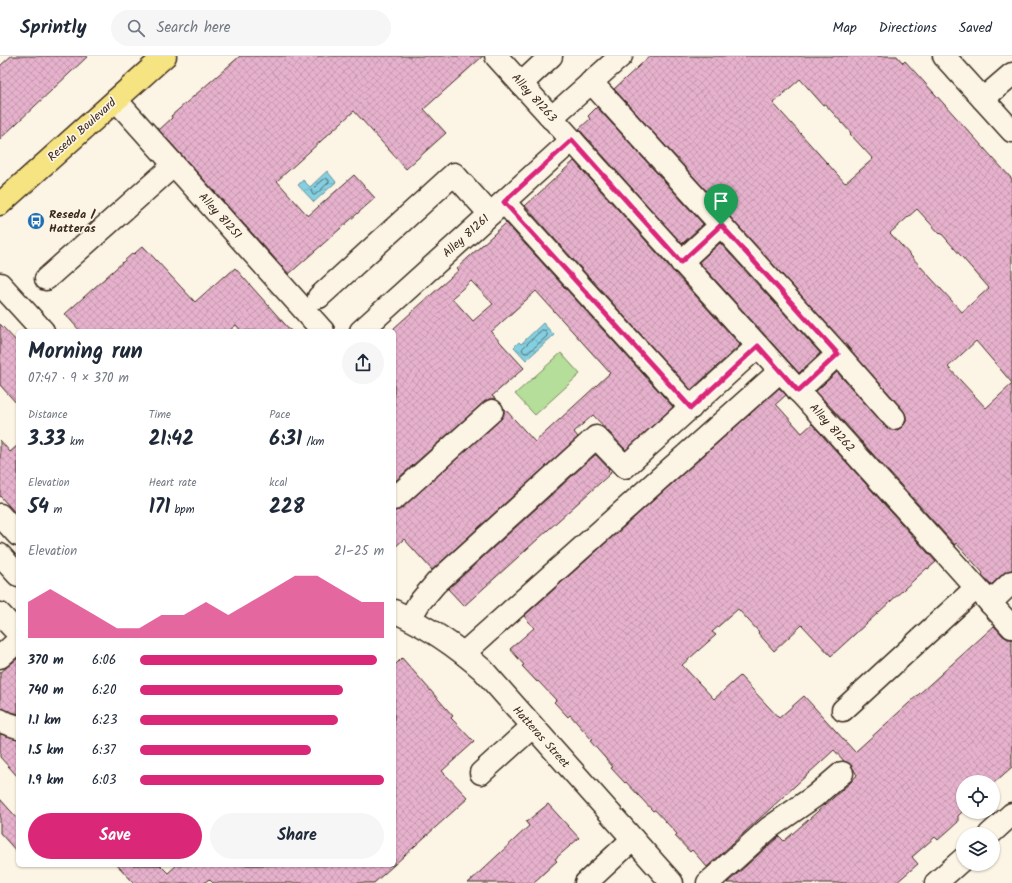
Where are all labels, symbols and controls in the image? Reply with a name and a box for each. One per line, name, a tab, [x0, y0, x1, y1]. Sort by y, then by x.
search box	[111, 10, 391, 46]
text: Sprintly	[20, 13, 87, 43]
text: Search here	[157, 16, 231, 40]
icon: search	[125, 17, 147, 39]
text: Map	[832, 17, 857, 39]
text: Directions	[879, 17, 937, 39]
text: Saved	[959, 17, 992, 39]
street label: Alley 81263	[507, 69, 561, 127]
street label: Reseda Boulevard	[43, 93, 122, 166]
pin	[704, 184, 738, 225]
street label: Alley 81251	[194, 188, 246, 244]
icon: arrive	[710, 190, 732, 212]
place label: Reseda / Hatteras	[49, 205, 97, 238]
street label: Alley 81261	[438, 210, 494, 262]
bus stop icon: Reseda / Hatteras	[26, 211, 46, 231]
text: Morning run	[28, 335, 143, 370]
button: share	[342, 342, 384, 384]
text: 07:47 · 9 × 370 m	[28, 368, 129, 389]
street label: Alley 81262	[805, 399, 859, 457]
text: Distance	[28, 406, 68, 424]
text: Time	[149, 406, 171, 424]
text: Pace	[269, 406, 290, 424]
text: 3.33	[28, 424, 66, 456]
text: 21:42	[149, 424, 194, 456]
text: 6:31	[269, 424, 302, 456]
text: km	[66, 433, 84, 451]
text: /km	[302, 433, 324, 451]
text: Elevation	[28, 474, 70, 492]
text: Heart rate	[149, 474, 196, 492]
text: kcal	[269, 474, 287, 492]
text: 54	[28, 492, 49, 524]
text: 171	[149, 492, 170, 524]
text: 228	[269, 492, 304, 524]
text: m	[49, 501, 62, 519]
text: bpm	[170, 501, 194, 519]
text: Elevation	[28, 541, 77, 562]
text: 21–25 m	[334, 541, 384, 562]
text: 370 m	[28, 650, 64, 671]
text: 6:06	[92, 650, 116, 671]
text: 740 m	[28, 680, 64, 701]
text: 6:20	[92, 680, 116, 701]
street label: Hatteras Street	[508, 702, 574, 773]
text: 1.1 km	[28, 710, 61, 731]
text: 6:23	[92, 710, 117, 731]
text: 1.5 km	[28, 740, 64, 761]
text: 6:37	[92, 740, 116, 761]
text: 1.9 km	[28, 770, 64, 791]
text: 6:03	[92, 770, 116, 791]
map controls	[956, 775, 1000, 871]
button: locate	[956, 775, 1000, 819]
button: Save	[28, 813, 202, 859]
button: Share	[210, 813, 384, 859]
button: layers	[956, 827, 1000, 871]

